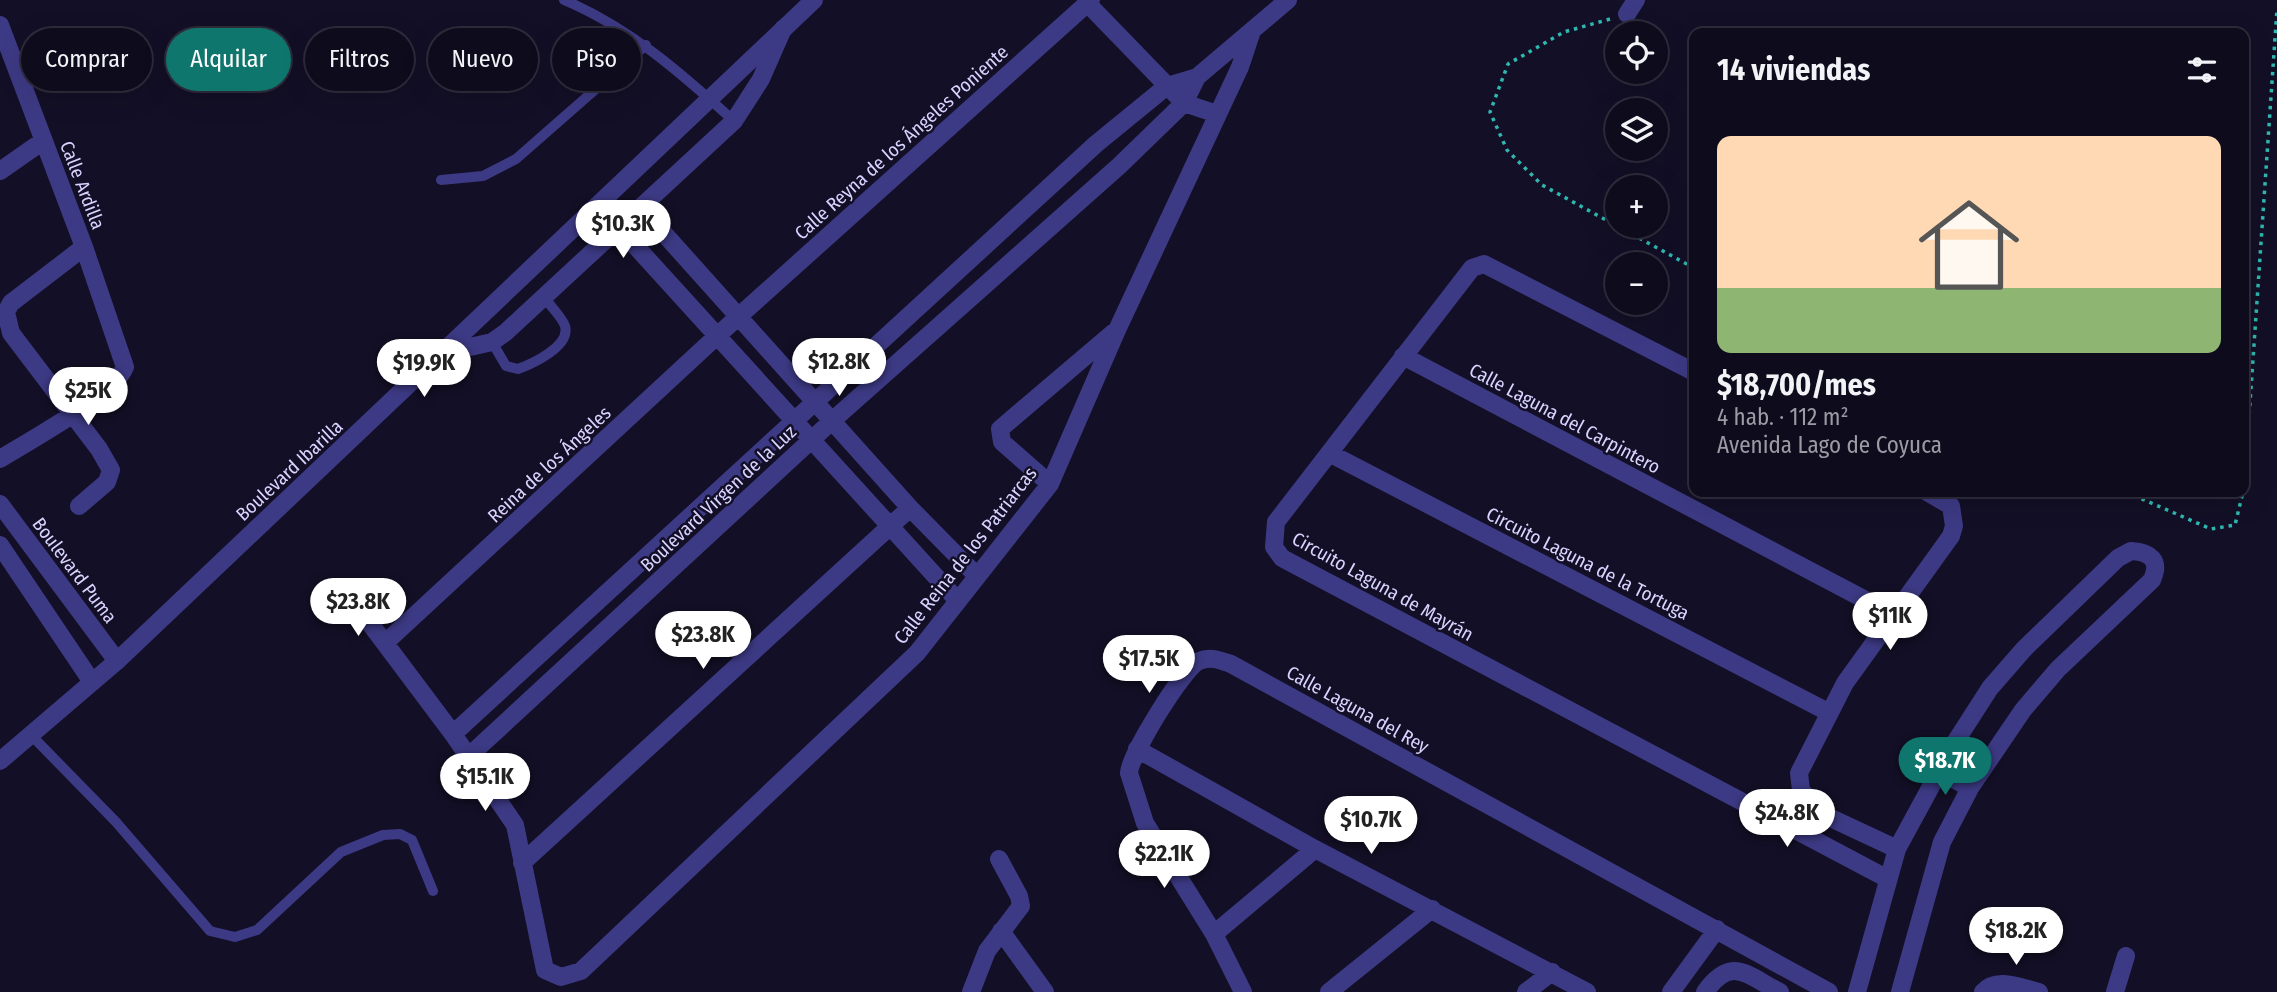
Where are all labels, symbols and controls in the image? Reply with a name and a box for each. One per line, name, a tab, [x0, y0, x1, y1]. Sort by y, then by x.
map controls	[1605, 21, 1668, 315]
button: locate	[1605, 21, 1668, 84]
chip: Comprar	[21, 28, 152, 91]
chip: Alquilar	[166, 28, 291, 91]
chip: Filtros	[305, 28, 414, 91]
chip: Nuevo	[428, 28, 538, 91]
chip: Piso	[552, 28, 641, 91]
street label: Calle Reyna de los Ángeles Poniente	[790, 40, 1013, 244]
icon: filters	[2183, 51, 2221, 89]
text: 14 viviendas	[1717, 52, 1870, 88]
button: layers	[1605, 98, 1668, 161]
street label: Calle Ardilla	[55, 138, 110, 233]
button: +	[1605, 175, 1668, 238]
icon: home	[1906, 182, 2032, 308]
pin: $10.3K	[566, 201, 680, 260]
text: $10.3K	[592, 209, 654, 237]
button: −	[1605, 252, 1668, 315]
pin: $12.8K	[782, 338, 896, 398]
pin: $19.9K	[367, 340, 481, 399]
text: $12.8K	[808, 347, 870, 375]
text: $19.9K	[393, 348, 455, 376]
street label: Calle Laguna del Carpintero	[1465, 358, 1664, 479]
text: $18,700/mes	[1717, 367, 1876, 403]
pin: $25K	[47, 368, 129, 427]
text: $25K	[65, 376, 111, 404]
street label: Reina de los Ángeles	[483, 401, 616, 527]
text: 4 hab. · 112 m²	[1717, 403, 1849, 431]
street label: Boulevard Ibarilla	[231, 415, 348, 526]
street label: Boulevard Virgen de la Luz	[636, 420, 801, 576]
text: Avenida Lago de Coyuca	[1717, 431, 1942, 459]
street label: Calle Reina de los Patriarcas	[889, 462, 1042, 648]
street label: Circuito Laguna de la Tortuga	[1482, 502, 1693, 625]
street label: Boulevard Puma	[27, 513, 122, 628]
street label: Circuito Laguna de Mayrán	[1288, 527, 1478, 646]
pin: $23.8K	[301, 578, 415, 638]
text: $23.8K	[326, 587, 390, 615]
pin: $11K	[1849, 592, 1931, 652]
text: $11K	[1868, 601, 1912, 629]
pin: $23.8K	[646, 612, 760, 671]
text: $23.8K	[671, 620, 735, 648]
pin: $17.5K	[1092, 636, 1206, 695]
text: $17.5K	[1119, 644, 1179, 672]
street label: Calle Laguna del Rey	[1283, 661, 1433, 758]
pin: $18.7K	[1888, 738, 2002, 797]
text: $18.7K	[1915, 746, 1975, 774]
pin: $15.1K	[428, 754, 542, 813]
text: $15.1K	[456, 762, 514, 790]
pin: $24.8K	[1730, 790, 1844, 849]
pin: $10.7K	[1314, 796, 1428, 856]
text: $24.8K	[1755, 798, 1819, 826]
text: $10.7K	[1340, 805, 1402, 833]
pin: $22.1K	[1107, 830, 1221, 890]
text: $22.1K	[1135, 839, 1193, 867]
pin: $18.2K	[1959, 908, 2073, 967]
text: $18.2K	[1985, 916, 2047, 944]

